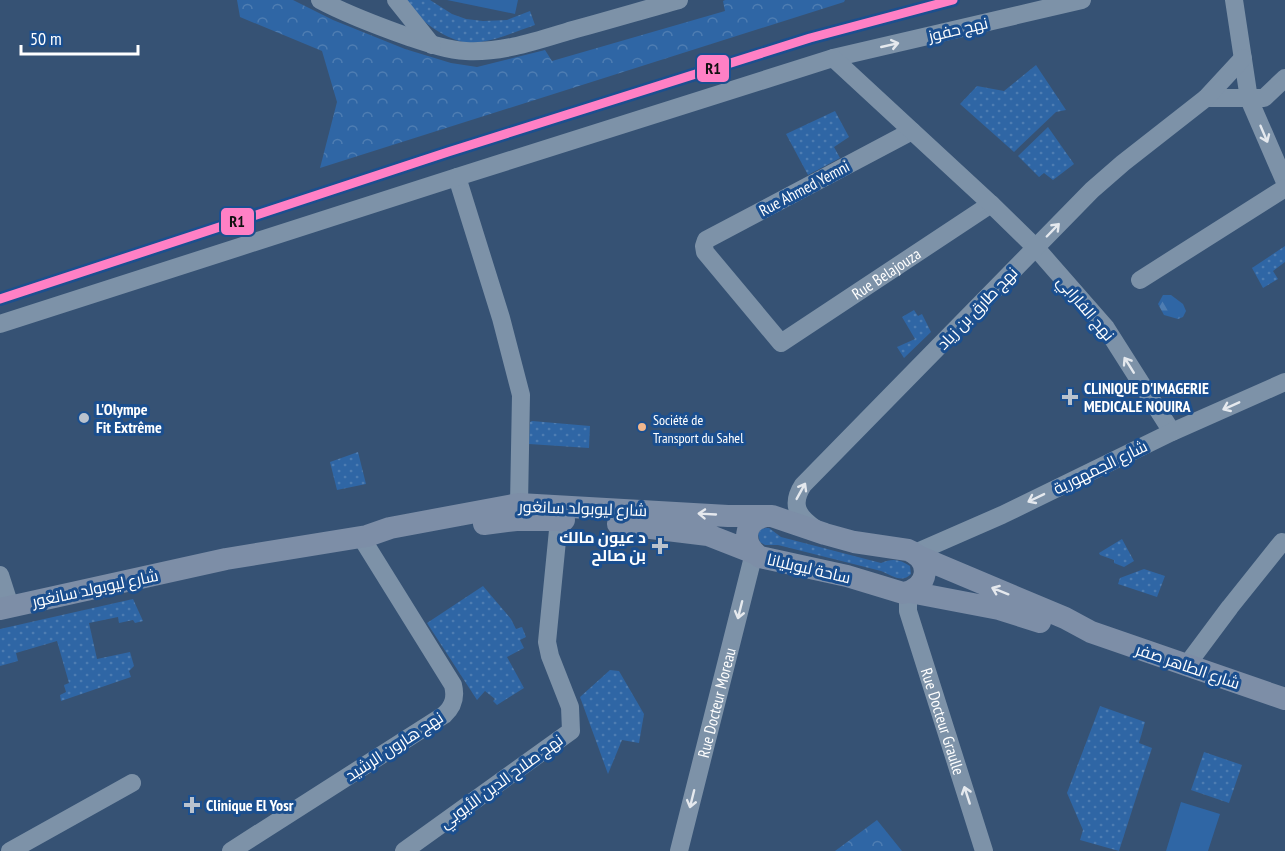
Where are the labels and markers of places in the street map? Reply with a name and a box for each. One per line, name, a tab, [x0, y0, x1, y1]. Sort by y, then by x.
place label: CLINIQUE D'IMAGERIE MEDICALE NOUIRA	[1084, 378, 1209, 416]
marker: CLINIQUE D'IMAGERIE MEDICALE NOUIRA	[1061, 388, 1079, 406]
place label: L'Olympe Fit Extrême	[96, 399, 162, 437]
marker: L'Olympe Fit Extrême	[77, 411, 91, 425]
place label: Société de Transport du Sahel	[653, 411, 744, 447]
marker: Société de Transport du Sahel	[636, 421, 648, 433]
place label: د عيون مالك بن صالح	[559, 527, 646, 566]
marker: د عيون مالك بن صالح	[651, 537, 669, 555]
place label: Clinique El Yosr	[206, 795, 294, 815]
marker: Clinique El Yosr	[183, 796, 201, 814]

